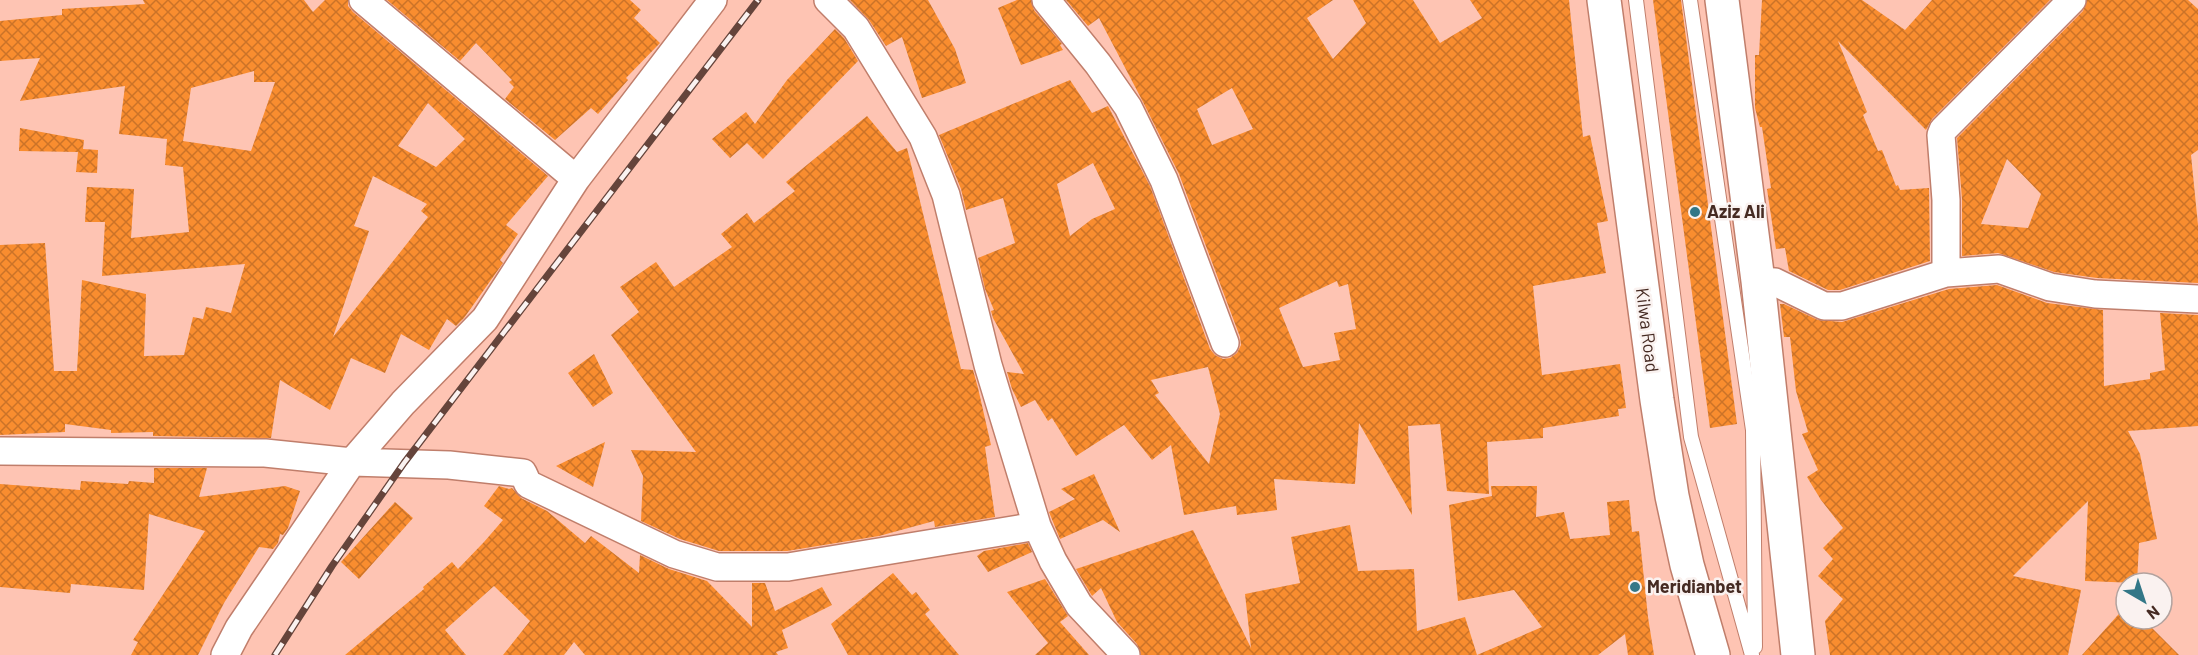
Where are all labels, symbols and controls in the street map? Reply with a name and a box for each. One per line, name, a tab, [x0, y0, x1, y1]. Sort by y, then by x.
place label: Aziz Ali	[1707, 200, 1765, 222]
marker: Aziz Ali	[1688, 205, 1702, 219]
street label: Kilwa Road	[1632, 286, 1664, 373]
north arrow	[2114, 571, 2174, 631]
place label: Meridianbet	[1647, 575, 1742, 597]
marker: Meridianbet	[1628, 580, 1642, 594]
text: N	[2144, 602, 2164, 624]

